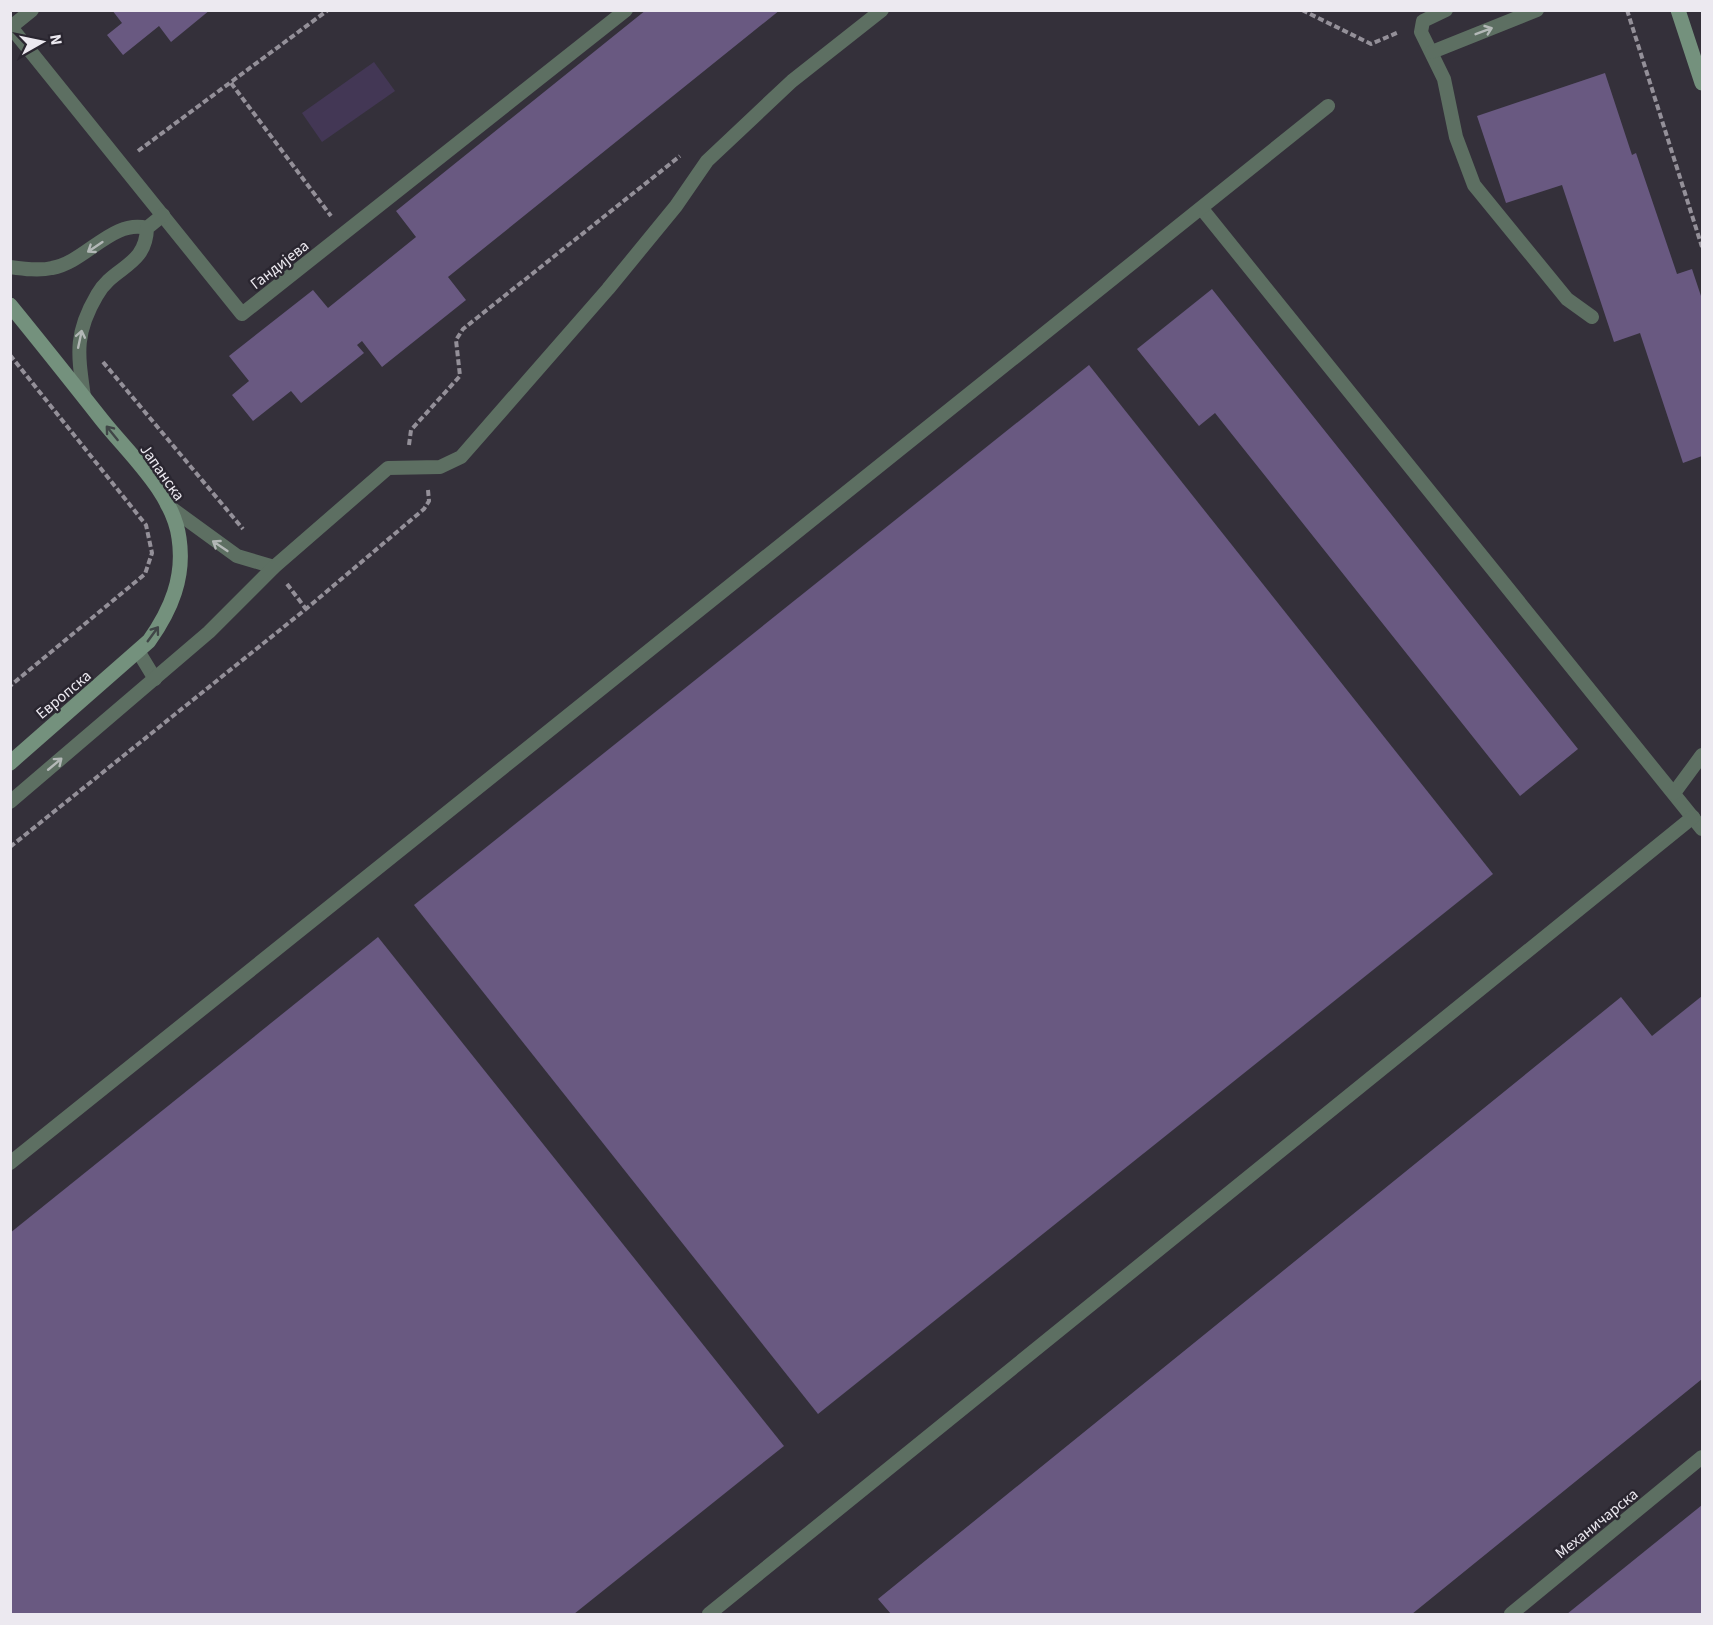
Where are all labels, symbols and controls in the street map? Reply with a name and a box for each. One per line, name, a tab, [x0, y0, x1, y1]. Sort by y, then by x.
north arrow	[12, 12, 72, 72]
one-way arrow	[1475, 25, 1493, 36]
text: N	[44, 33, 68, 47]
street label: Гандијева	[246, 235, 314, 295]
one-way arrow	[88, 241, 104, 253]
one-way arrow	[75, 330, 86, 349]
one-way arrow	[106, 425, 119, 441]
street label: Јапанска	[135, 440, 190, 505]
one-way arrow	[213, 540, 229, 552]
one-way arrow	[147, 627, 160, 643]
street label: Европска	[31, 665, 96, 724]
one-way arrow	[47, 757, 62, 771]
street label: Механичарска	[1551, 1484, 1643, 1564]

